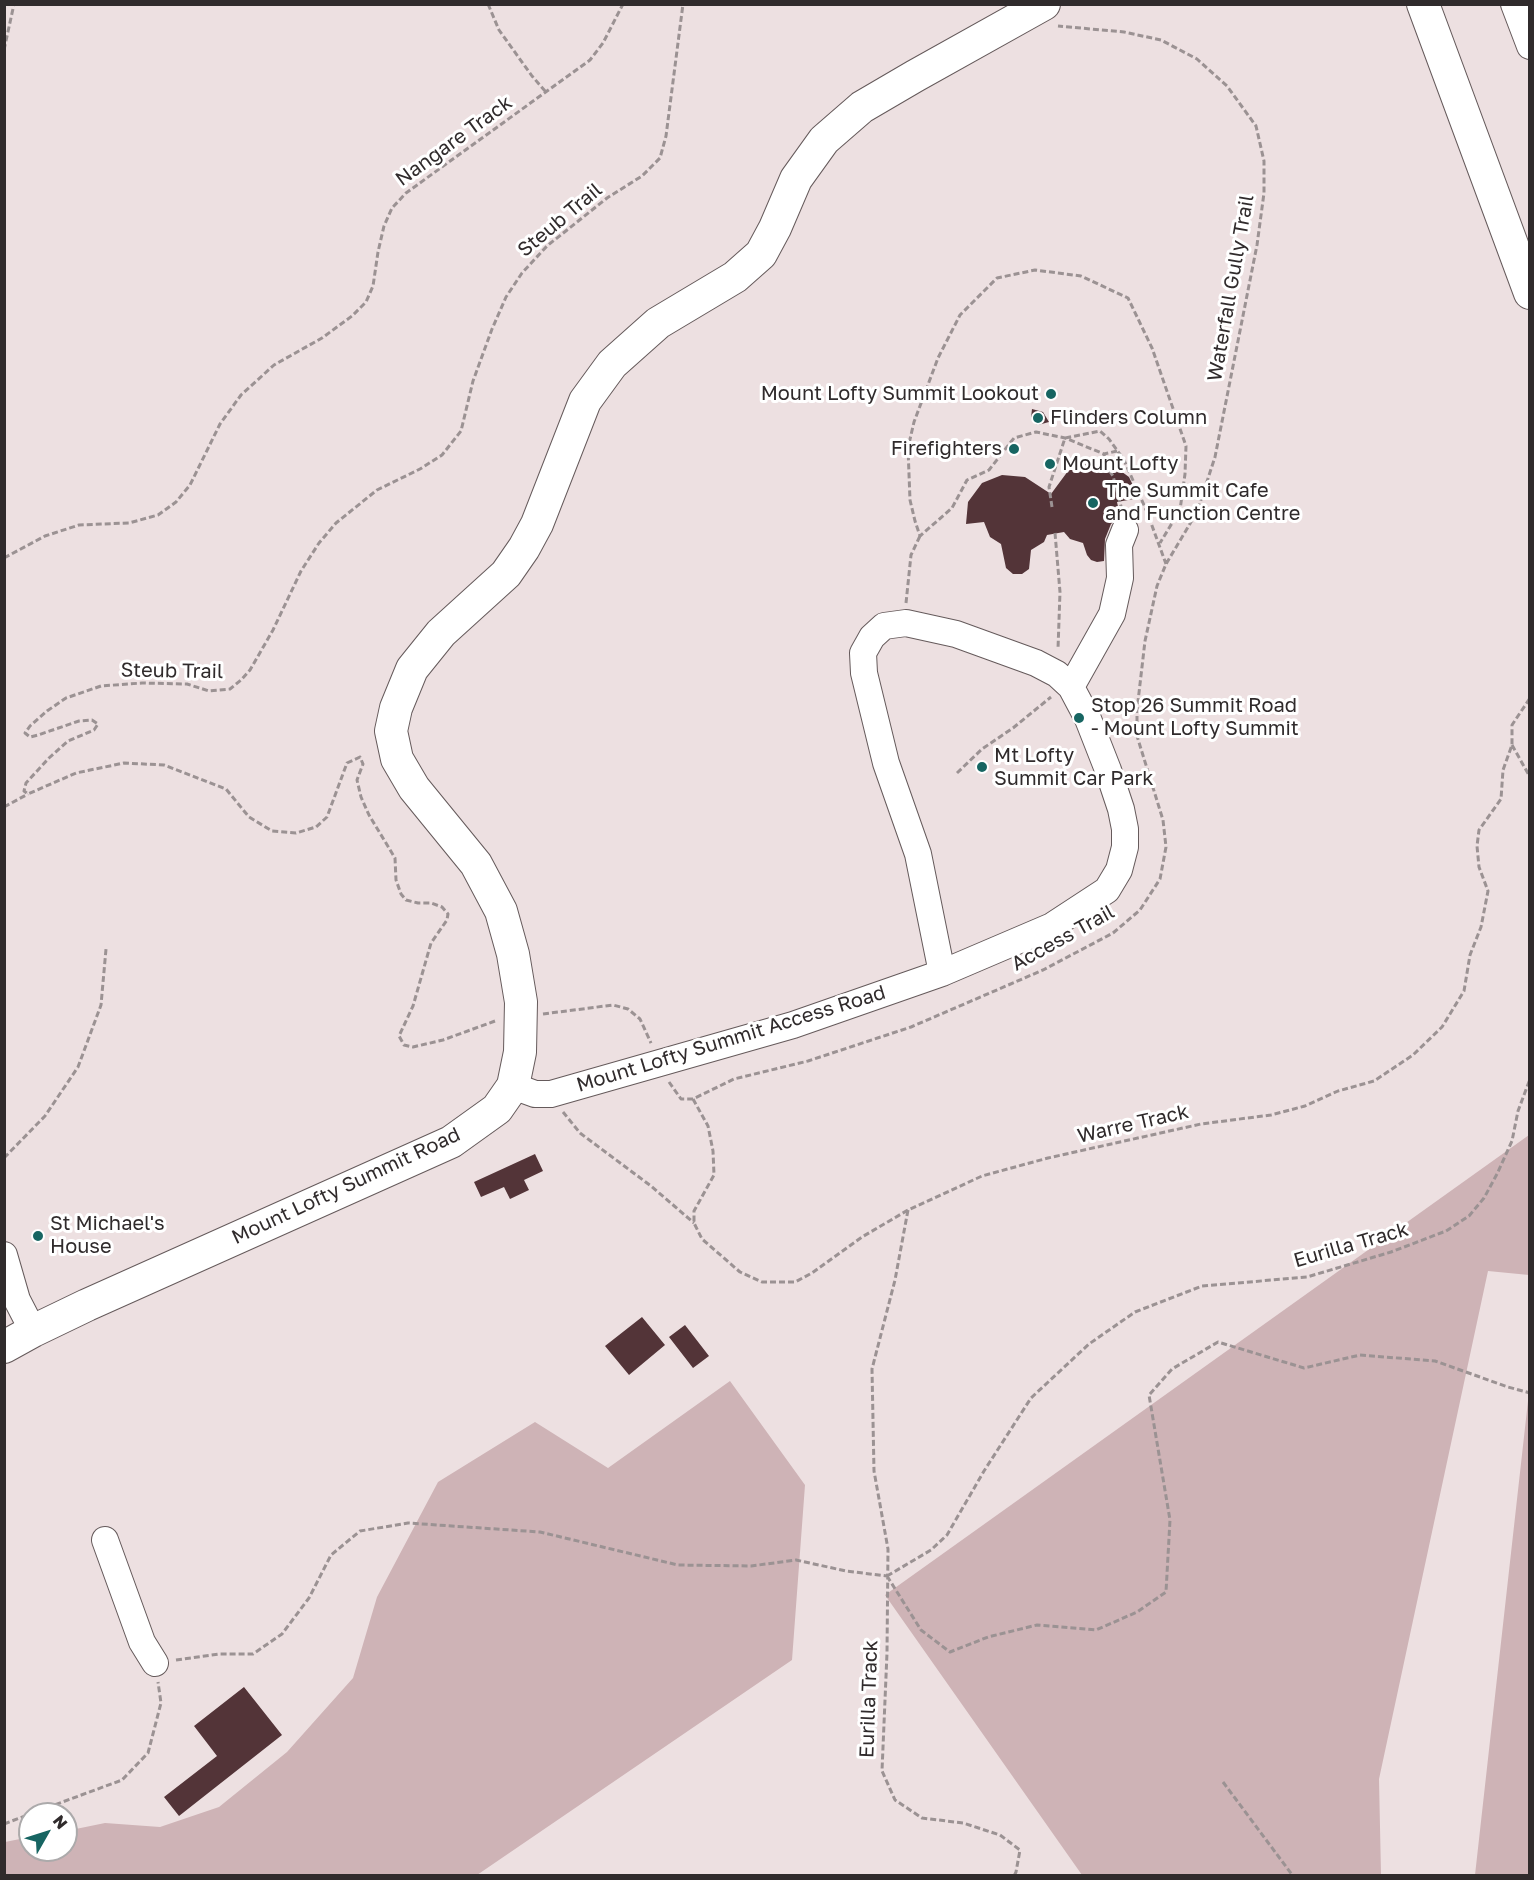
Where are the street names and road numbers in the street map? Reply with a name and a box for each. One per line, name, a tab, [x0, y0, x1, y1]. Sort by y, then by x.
street label: Nangare Track	[391, 91, 517, 191]
street label: Steub Trail	[513, 178, 607, 262]
street label: Waterfall Gully Trail	[1203, 193, 1259, 383]
street label: Steub Trail	[120, 658, 224, 684]
street label: Access Trail	[1007, 900, 1119, 976]
street label: Mount Lofty Summit Access Road	[574, 980, 888, 1098]
street label: Warre Track	[1075, 1100, 1191, 1148]
street label: Mount Lofty Summit Road	[228, 1122, 464, 1250]
street label: Eurilla Track	[1291, 1217, 1411, 1273]
street label: Eurilla Track	[855, 1639, 883, 1759]

